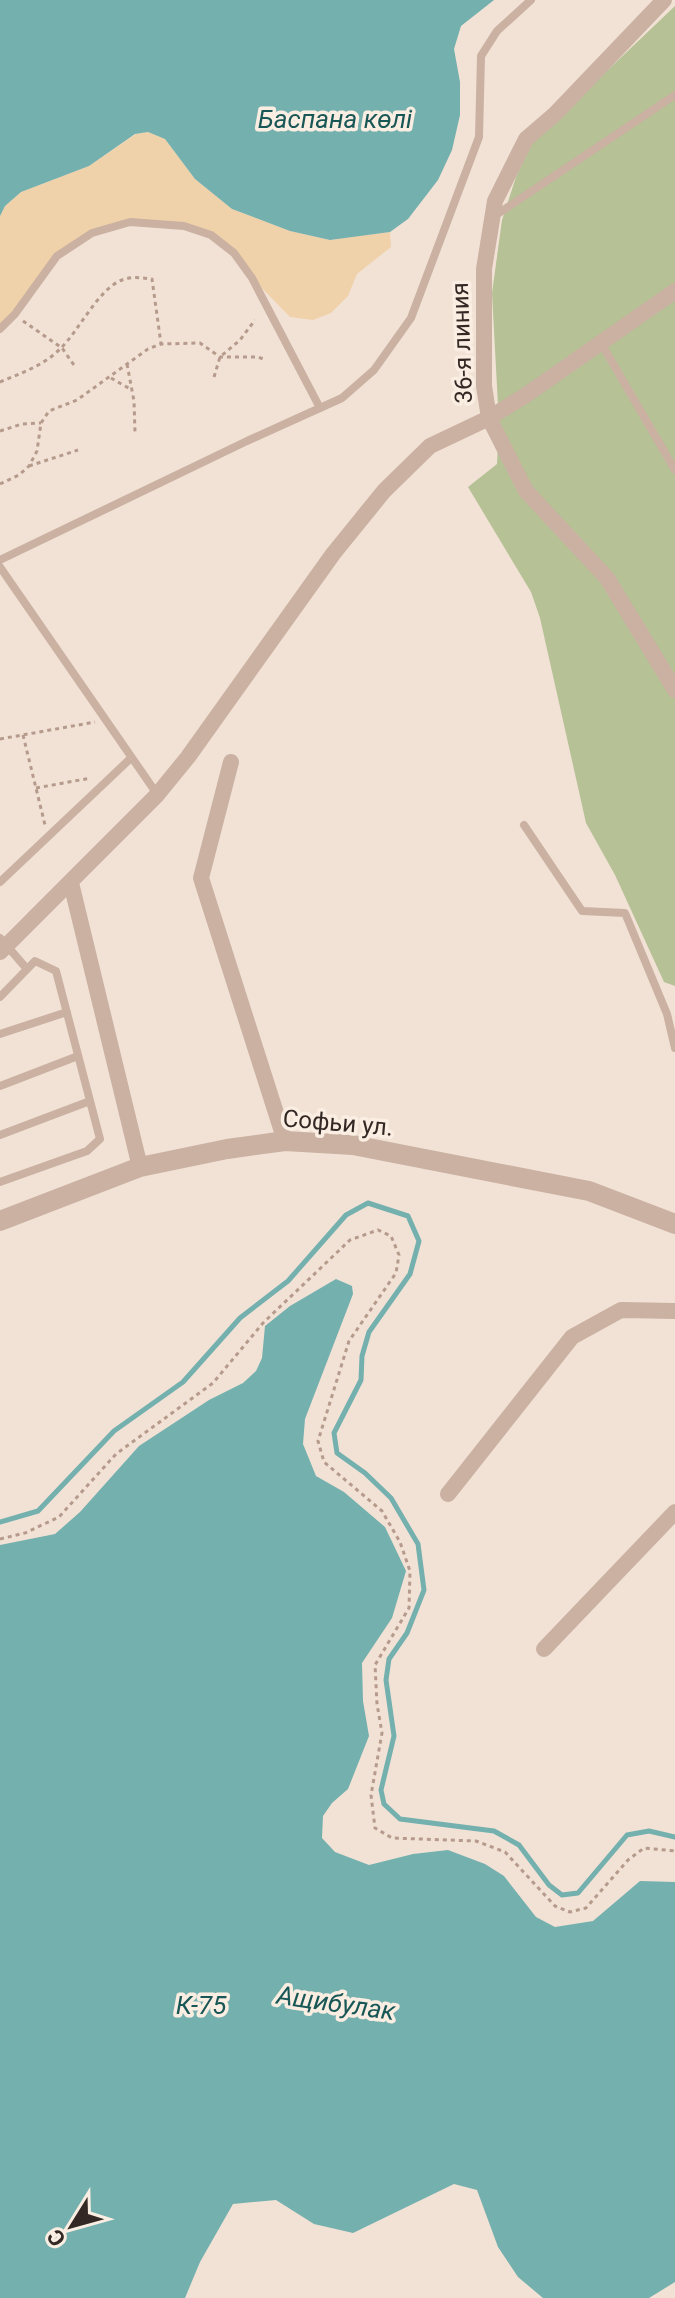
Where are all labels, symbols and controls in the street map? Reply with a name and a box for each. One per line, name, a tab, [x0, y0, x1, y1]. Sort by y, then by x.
water label: Баспана көлі	[258, 104, 413, 134]
street label: 36-я линия	[446, 282, 478, 404]
street label: Софьи ул.	[282, 1104, 394, 1142]
water label: Ащибулак	[273, 1980, 398, 2026]
water label: К-75	[176, 1990, 227, 2020]
north arrow	[32, 2186, 112, 2266]
text: С	[42, 2224, 71, 2251]

